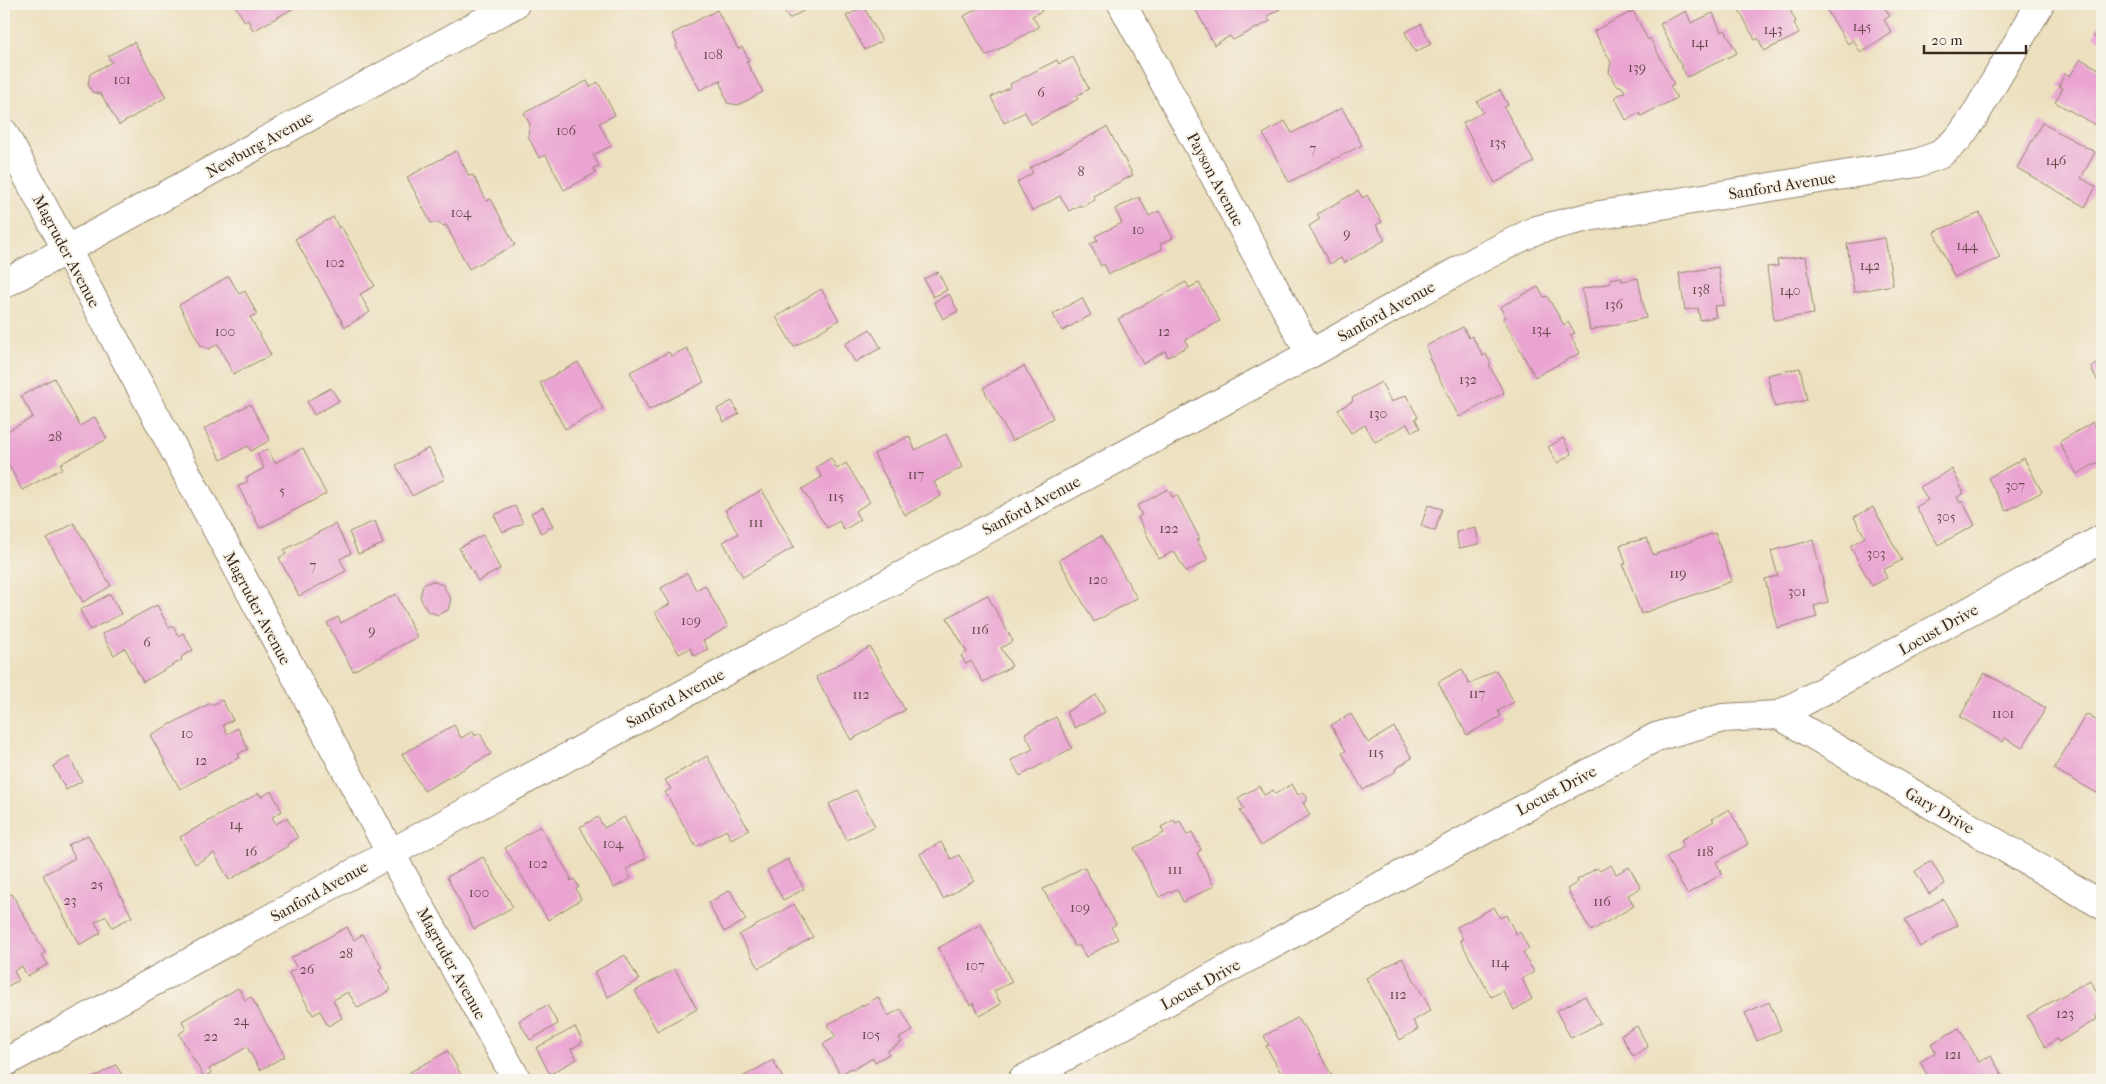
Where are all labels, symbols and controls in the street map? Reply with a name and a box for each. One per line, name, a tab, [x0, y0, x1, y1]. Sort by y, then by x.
house number: 145	[1853, 18, 1871, 35]
house number: 143	[1763, 21, 1783, 38]
scale bar	[1924, 22, 2026, 54]
text: 20 m	[1931, 31, 1963, 49]
house number: 141	[1691, 34, 1709, 51]
house number: 108	[703, 46, 723, 63]
house number: 139	[1628, 59, 1646, 76]
house number: 101	[113, 71, 131, 88]
house number: 6	[1037, 84, 1045, 101]
street label: Newburg Avenue	[203, 107, 316, 182]
house number: 106	[556, 122, 577, 139]
street label: Payson Avenue	[1183, 129, 1248, 229]
house number: 135	[1490, 134, 1506, 151]
house number: 7	[1310, 140, 1317, 157]
house number: 146	[2046, 152, 2067, 169]
house number: 8	[1077, 163, 1085, 180]
street label: Sanford Avenue	[1727, 168, 1837, 203]
street label: Magruder Avenue	[29, 192, 104, 311]
house number: 104	[451, 204, 472, 221]
house number: 10	[1132, 221, 1144, 238]
house number: 9	[1343, 225, 1351, 242]
house number: 144	[1956, 237, 1979, 254]
house number: 102	[325, 254, 345, 271]
house number: 142	[1860, 257, 1880, 274]
street label: Sanford Avenue	[1334, 277, 1438, 346]
house number: 138	[1692, 281, 1710, 298]
house number: 140	[1780, 282, 1801, 299]
house number: 136	[1605, 296, 1624, 313]
house number: 134	[1531, 321, 1551, 338]
house number: 100	[215, 323, 235, 340]
house number: 12	[1158, 323, 1170, 340]
house number: 132	[1459, 371, 1477, 388]
house number: 130	[1369, 405, 1387, 422]
house number: 28	[48, 428, 62, 445]
house number: 117	[908, 466, 925, 483]
street label: Sanford Avenue	[979, 472, 1084, 539]
house number: 307	[2005, 477, 2025, 494]
house number: 5	[279, 482, 285, 499]
house number: 115	[828, 488, 844, 505]
house number: 305	[1936, 508, 1956, 525]
house number: 111	[749, 514, 764, 531]
house number: 122	[1159, 520, 1179, 537]
house number: 303	[1866, 545, 1886, 562]
street label: Magruder Avenue	[220, 549, 295, 668]
house number: 7	[310, 557, 317, 574]
house number: 119	[1669, 565, 1687, 582]
house number: 120	[1088, 571, 1108, 588]
house number: 301	[1788, 583, 1806, 600]
street label: Locust Drive	[1895, 600, 1981, 659]
house number: 109	[681, 612, 701, 629]
house number: 116	[971, 621, 989, 638]
house number: 9	[368, 622, 376, 639]
house number: 6	[143, 634, 151, 651]
street label: Sanford Avenue	[623, 665, 728, 732]
house number: 117	[1469, 685, 1486, 702]
house number: 112	[852, 686, 870, 703]
house number: 1101	[1992, 705, 2014, 722]
house number: 10	[181, 725, 193, 742]
house number: 115	[1368, 744, 1384, 761]
house number: 12	[195, 752, 207, 769]
street label: Locust Drive	[1513, 761, 1600, 820]
street label: Gary Drive	[1902, 783, 1978, 838]
house number: 14	[229, 816, 243, 833]
house number: 104	[603, 835, 624, 852]
house number: 16	[245, 843, 258, 860]
house number: 118	[1696, 843, 1714, 860]
house number: 102	[528, 855, 548, 872]
street label: Sanford Avenue	[267, 857, 371, 926]
house number: 111	[1168, 861, 1183, 878]
house number: 25	[90, 876, 104, 893]
house number: 100	[469, 884, 489, 901]
house number: 23	[64, 892, 76, 909]
house number: 116	[1593, 893, 1611, 910]
house number: 109	[1070, 899, 1090, 916]
street label: Magruder Avenue	[413, 904, 490, 1023]
house number: 28	[339, 945, 353, 962]
house number: 114	[1491, 954, 1510, 971]
street label: Locust Drive	[1157, 955, 1243, 1014]
house number: 107	[965, 957, 985, 974]
house number: 26	[300, 961, 315, 978]
house number: 112	[1389, 986, 1407, 1003]
house number: 123	[2056, 1005, 2074, 1022]
house number: 24	[233, 1012, 249, 1029]
house number: 105	[862, 1026, 880, 1043]
house number: 22	[204, 1028, 218, 1045]
house number: 121	[1944, 1046, 1962, 1063]

